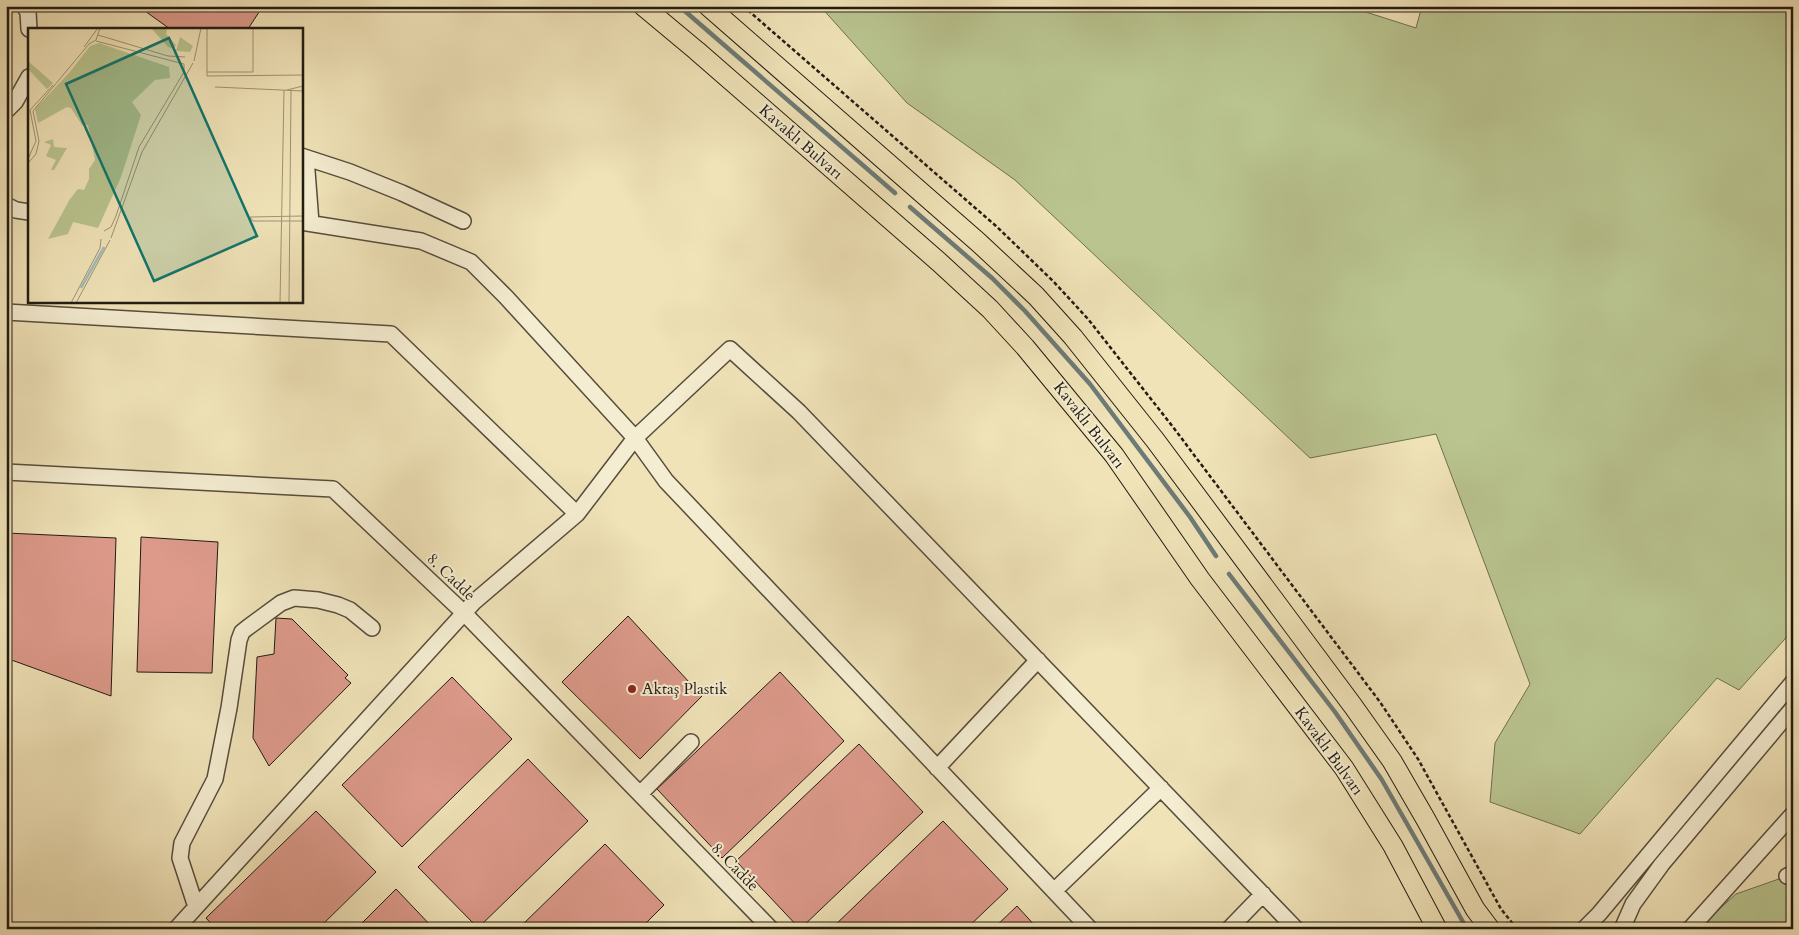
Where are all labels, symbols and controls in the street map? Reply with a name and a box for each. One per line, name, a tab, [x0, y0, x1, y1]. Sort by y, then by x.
inset map	[28, 28, 302, 302]
street label: Kavaklı Bulvarı	[754, 99, 848, 185]
street label: Kavaklı Bulvarı	[1048, 377, 1130, 473]
street label: 8. Cadde	[422, 548, 480, 606]
place label: Aktaş Plastik	[642, 678, 728, 700]
marker: Aktaş Plastik	[626, 683, 638, 695]
street label: Kavaklı Bulvarı	[1289, 702, 1369, 800]
street label: 8. Cadde	[706, 838, 764, 896]

